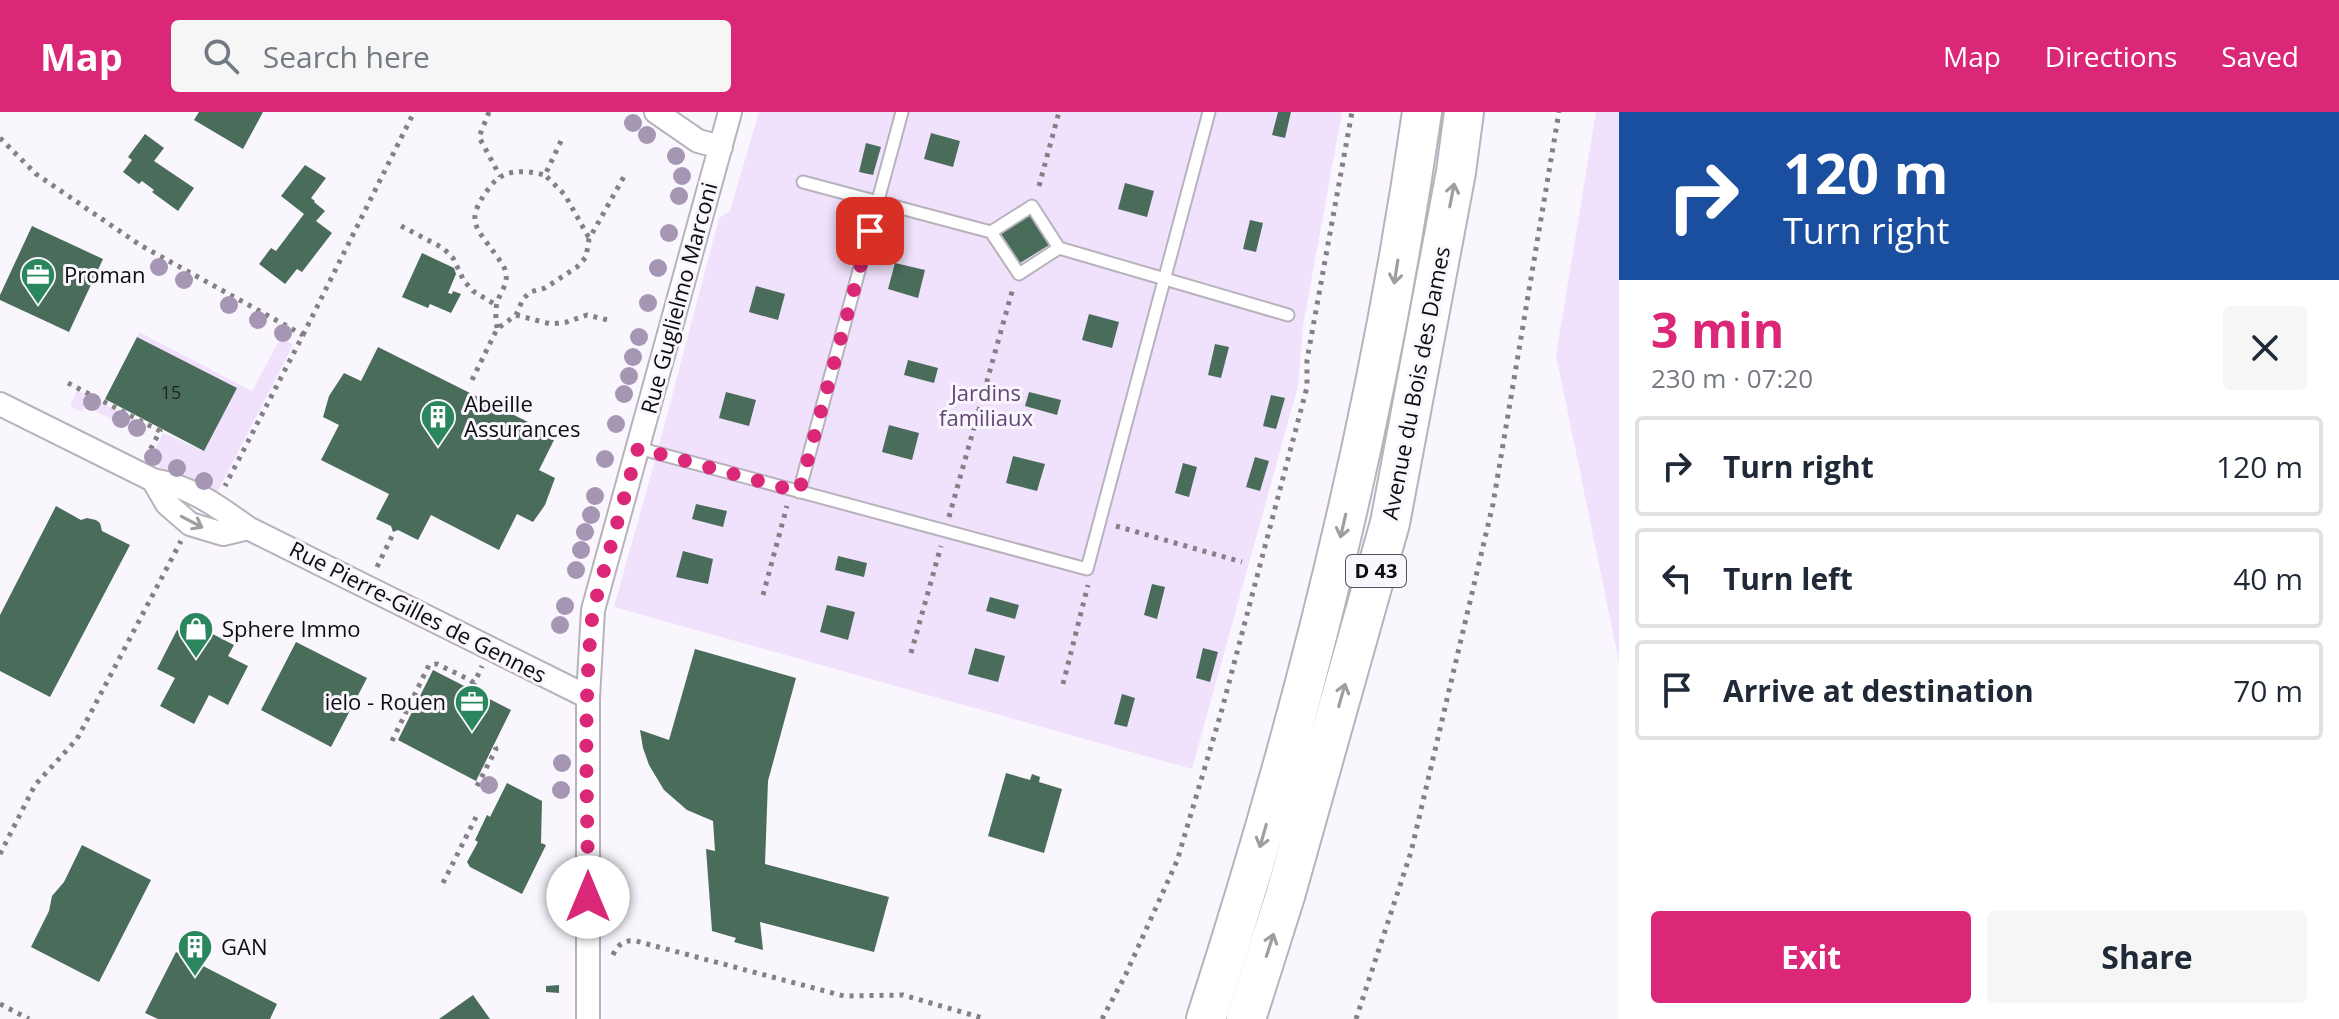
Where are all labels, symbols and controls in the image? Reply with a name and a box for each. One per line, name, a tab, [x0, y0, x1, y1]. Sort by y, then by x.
search box	[171, 20, 731, 92]
text: Map	[40, 30, 123, 82]
icon: search	[199, 34, 243, 78]
text: Search here	[263, 36, 430, 77]
text: Map	[1943, 37, 2001, 75]
text: Directions	[2045, 37, 2177, 75]
text: Saved	[2221, 37, 2299, 75]
text: 120 m	[1783, 134, 1949, 210]
icon: right	[1651, 144, 1755, 248]
street label: Rue Guglielmo Marconi	[633, 179, 723, 417]
one-way arrow	[1445, 183, 1460, 209]
pin	[836, 197, 904, 265]
text: Turn right	[1783, 206, 1949, 255]
icon: arrive	[848, 209, 892, 253]
street label: Avenue du Bois des Dames	[1374, 244, 1456, 522]
office icon: Proman	[19, 256, 57, 306]
place label: Proman	[64, 259, 146, 289]
one-way arrow	[1388, 259, 1403, 284]
text: 3 min	[1651, 297, 1784, 362]
button: close	[2223, 306, 2307, 390]
text: 230 m · 07:20	[1651, 360, 1813, 396]
park label: Jardins familiaux	[939, 377, 1033, 432]
house number: 15	[161, 380, 181, 404]
place label: Abeille Assurances	[464, 388, 580, 443]
building icon: Abeille Assurances	[419, 398, 457, 448]
icon: right	[1655, 444, 1699, 488]
text: Turn right	[1723, 446, 1874, 487]
text: 120 m	[2216, 446, 2303, 487]
one-way arrow	[1335, 513, 1350, 539]
one-way arrow	[180, 514, 204, 530]
street label: Rue Pierre-Gilles de Gennes	[285, 533, 552, 689]
road number: D 43	[1346, 555, 1406, 587]
icon: left	[1655, 556, 1699, 600]
text: Turn left	[1723, 558, 1853, 599]
text: 40 m	[2233, 558, 2303, 599]
shop icon: Sphere Immo	[177, 610, 215, 660]
place label: Sphere Immo	[222, 613, 361, 643]
icon: arrive	[1655, 668, 1699, 712]
text: Arrive at destination	[1723, 670, 2034, 711]
text: 70 m	[2233, 670, 2303, 711]
one-way arrow	[1335, 682, 1350, 708]
office icon: ielo - Rouen	[453, 683, 491, 733]
place label: ielo - Rouen	[325, 686, 446, 716]
one-way arrow	[1255, 823, 1269, 848]
position arrow	[546, 855, 630, 939]
button: Exit	[1651, 911, 1971, 1003]
button: Share	[1987, 911, 2307, 1003]
building icon: GAN	[176, 928, 214, 978]
place label: GAN	[221, 931, 267, 961]
one-way arrow	[1263, 932, 1278, 957]

